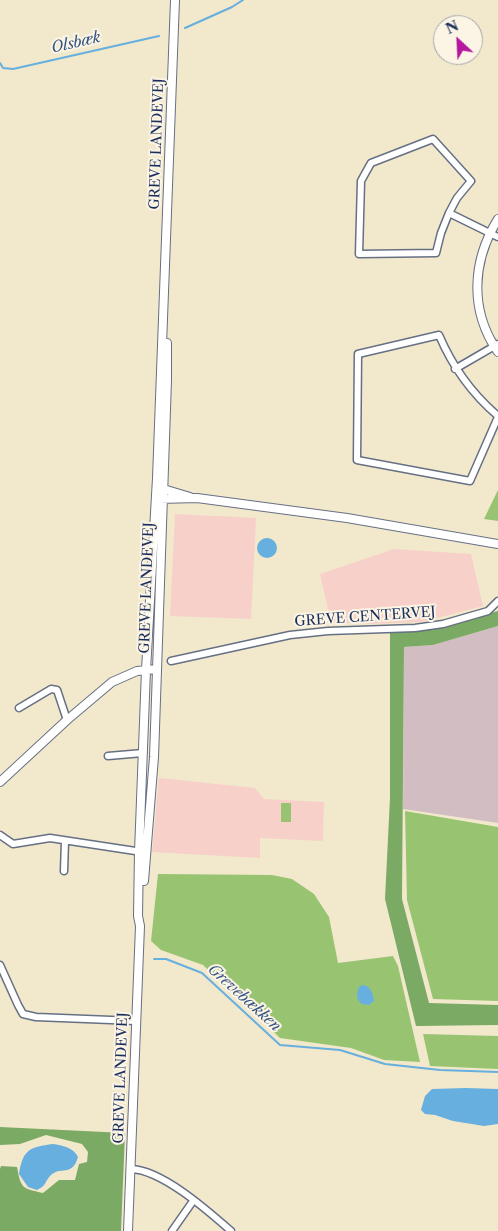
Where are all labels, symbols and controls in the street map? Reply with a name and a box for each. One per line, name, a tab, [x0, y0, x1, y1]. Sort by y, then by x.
north arrow	[433, 15, 483, 65]
text: N	[443, 17, 461, 38]
water label: Olsbæk	[49, 29, 103, 57]
street label: GREVE LANDEVEJ	[146, 78, 168, 210]
street label: GREVE LANDEVEJ	[136, 522, 158, 654]
street label: GREVE CENTERVEJ	[294, 604, 436, 630]
water label: Grevebækken	[204, 961, 284, 1035]
street label: GREVE LANDEVEJ	[110, 1012, 132, 1144]

